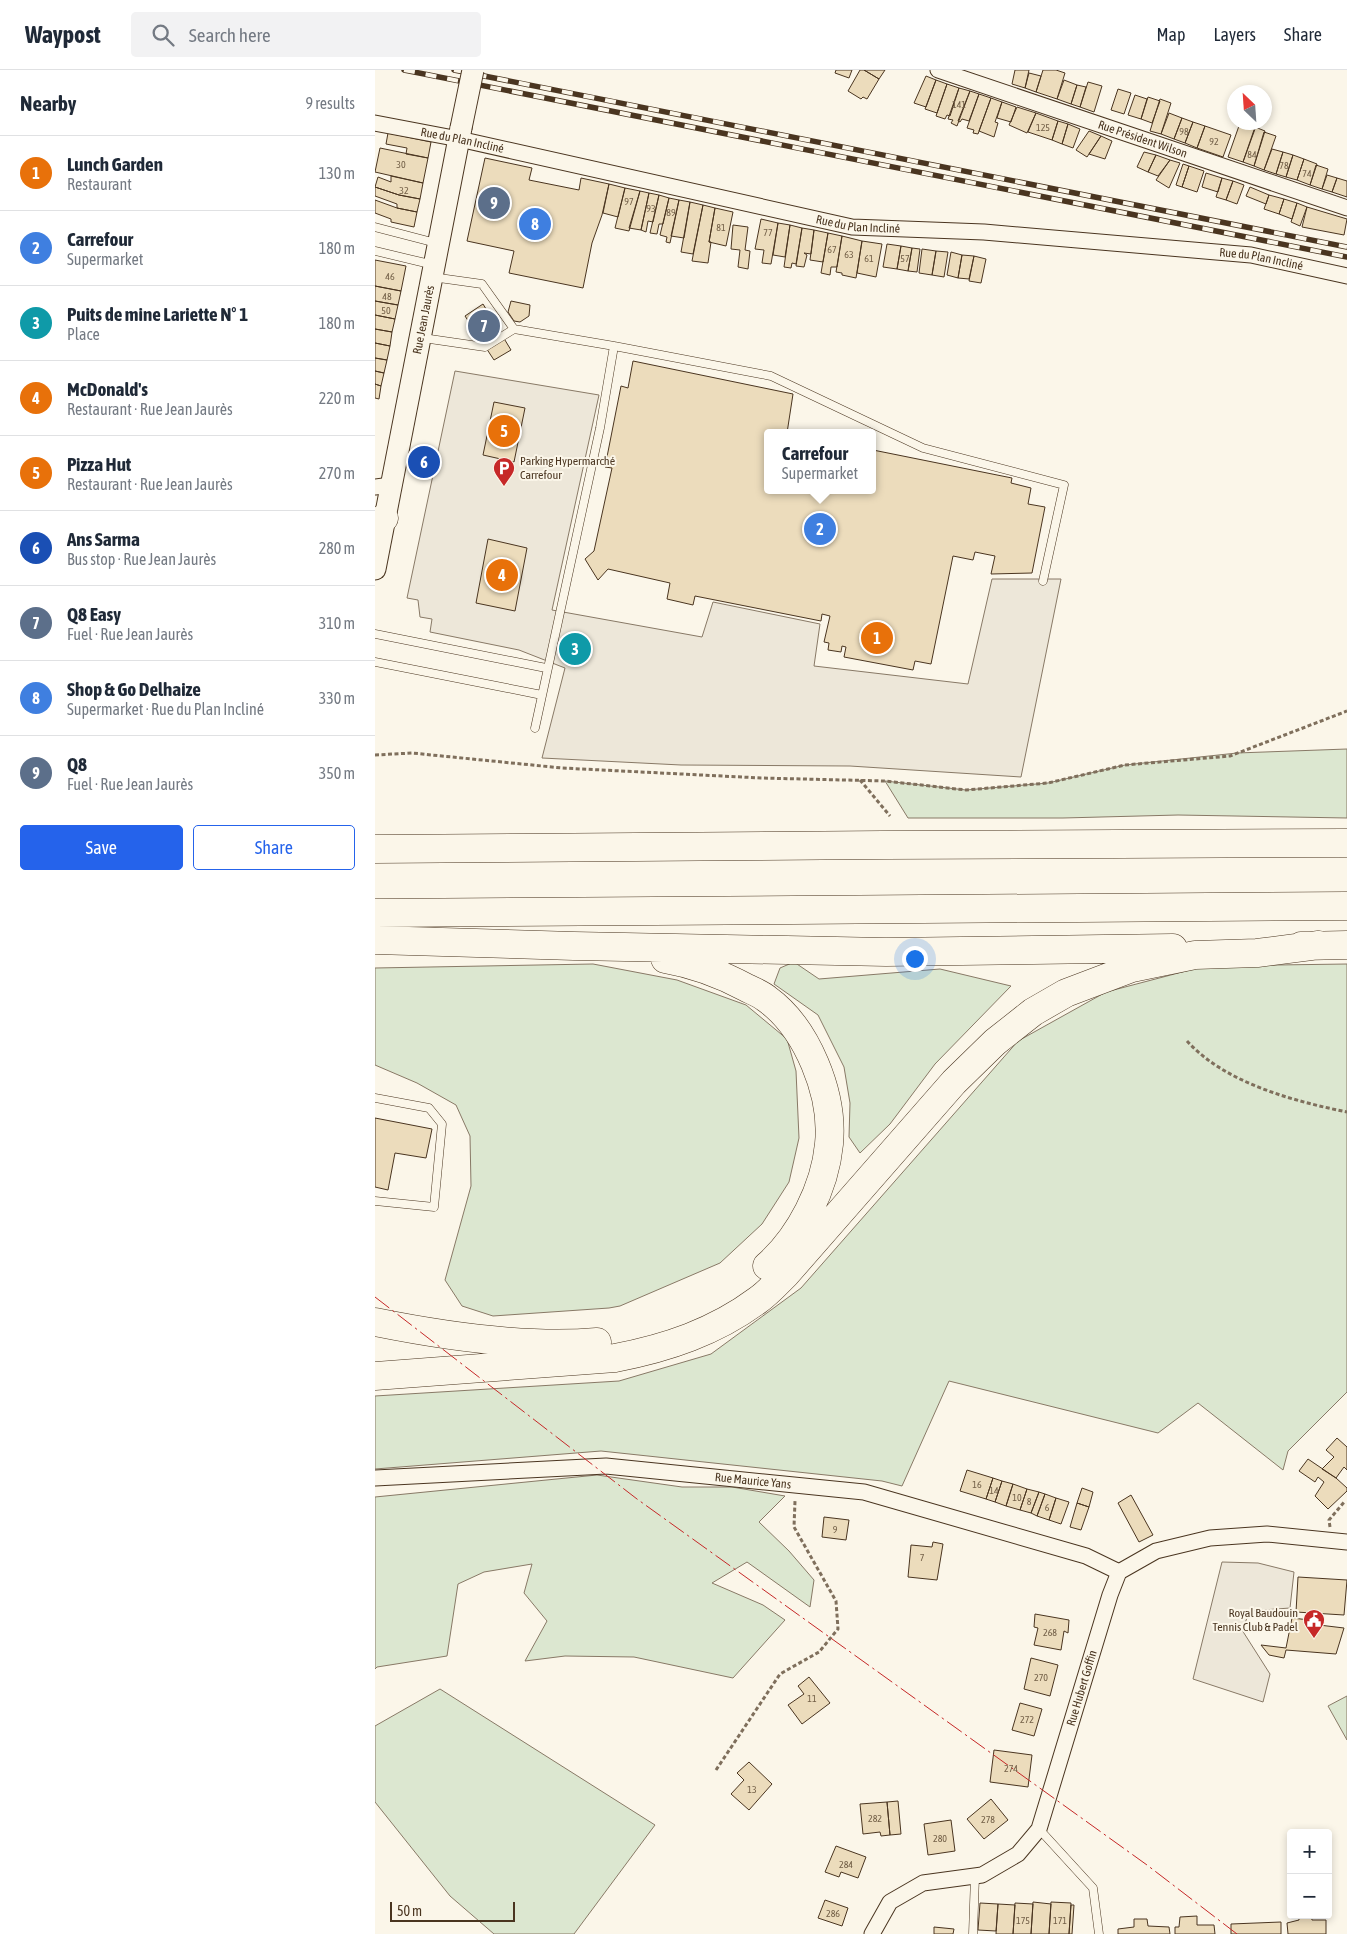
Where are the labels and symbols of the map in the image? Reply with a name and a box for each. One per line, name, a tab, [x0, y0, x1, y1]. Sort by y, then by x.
north arrow	[1227, 85, 1272, 130]
house number: 141	[952, 99, 966, 110]
street label: Rue Président Wilson	[1096, 118, 1189, 161]
house number: 125	[1036, 122, 1050, 133]
street label: Rue du Plan Incliné	[419, 125, 505, 156]
house number: 98	[1179, 126, 1189, 137]
house number: 92	[1209, 136, 1219, 147]
house number: 84	[1247, 149, 1257, 160]
house number: 30	[396, 159, 406, 170]
house number: 78	[1279, 160, 1289, 171]
house number: 74	[1302, 168, 1312, 179]
pin: 9	[478, 184, 510, 222]
house number: 32	[399, 185, 409, 196]
house number: 97	[624, 196, 634, 207]
house number: 93	[646, 203, 656, 214]
pin: 8	[519, 205, 551, 243]
house number: 89	[666, 207, 676, 218]
street label: Rue du Plan Incliné	[815, 212, 900, 236]
house number: 81	[716, 222, 726, 233]
house number: 77	[763, 227, 773, 238]
house number: 67	[827, 244, 837, 255]
street label: Rue du Plan Incliné	[1219, 245, 1304, 273]
house number: 63	[844, 249, 854, 260]
house number: 61	[864, 253, 874, 264]
house number: 57	[900, 253, 910, 264]
house number: 46	[385, 271, 395, 282]
street label: Rue Jean Jaurès	[410, 284, 437, 355]
house number: 48	[382, 291, 392, 302]
house number: 50	[381, 305, 391, 316]
pin: 7	[468, 307, 500, 345]
pin: 5	[488, 412, 520, 450]
pin: 6	[408, 443, 440, 481]
place label: Parking Hypermarché Carrefour	[520, 454, 615, 482]
parking icon: Parking Hypermarché Carrefour	[492, 456, 516, 487]
pin: 2	[804, 510, 836, 548]
pin: 4	[486, 556, 518, 594]
pin: 1	[861, 619, 893, 657]
pin: 3	[559, 630, 591, 668]
your location	[902, 946, 928, 972]
street label: Rue Maurice Yans	[714, 1470, 792, 1492]
house number: 16	[972, 1479, 982, 1490]
house number: 14	[989, 1485, 999, 1496]
house number: 10	[1012, 1492, 1022, 1503]
house number: 8	[1027, 1496, 1032, 1507]
house number: 6	[1045, 1502, 1050, 1513]
house number: 9	[833, 1524, 838, 1535]
house number: 7	[920, 1552, 925, 1563]
place label: Royal Baudouin Tennis Club & Padel	[1213, 1606, 1299, 1634]
public building icon: Royal Baudouin Tennis Club & Padel	[1302, 1608, 1326, 1639]
house number: 268	[1043, 1627, 1057, 1638]
street label: Rue Hubert Goffin	[1064, 1648, 1100, 1728]
house number: 270	[1034, 1672, 1048, 1683]
house number: 11	[807, 1693, 817, 1704]
house number: 272	[1020, 1714, 1034, 1725]
house number: 274	[1004, 1763, 1018, 1774]
house number: 13	[747, 1784, 757, 1795]
house number: 282	[868, 1813, 882, 1824]
house number: 278	[981, 1814, 995, 1825]
house number: 280	[933, 1833, 947, 1844]
house number: 284	[839, 1859, 853, 1870]
scale bar	[390, 1899, 515, 1922]
house number: 286	[826, 1908, 840, 1919]
house number: 175	[1016, 1915, 1030, 1926]
house number: 171	[1053, 1915, 1067, 1926]

